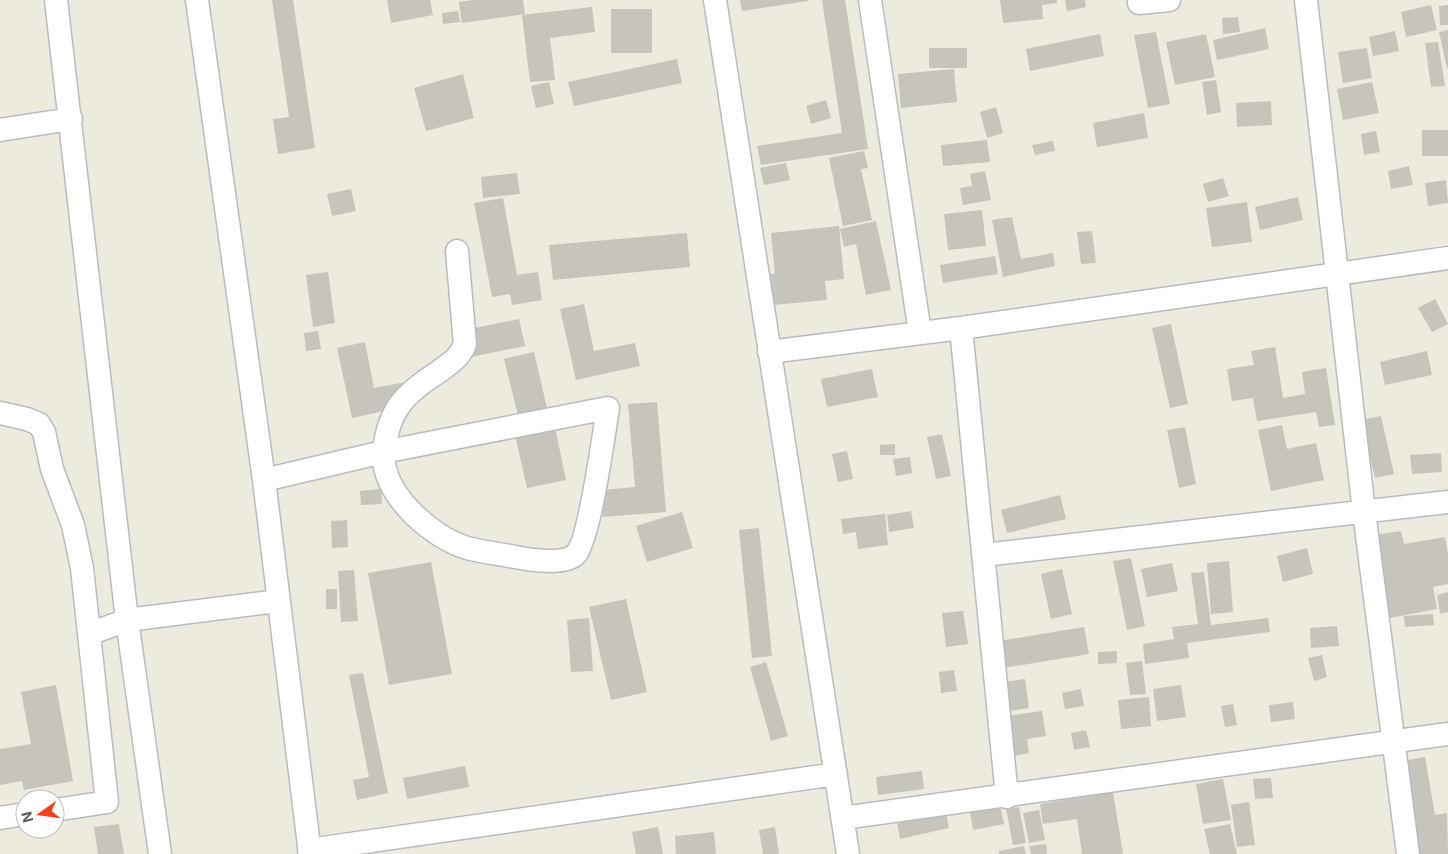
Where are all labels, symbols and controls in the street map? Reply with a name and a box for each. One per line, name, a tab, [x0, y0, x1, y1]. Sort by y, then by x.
north arrow	[15, 789, 65, 839]
text: N	[17, 810, 36, 824]

